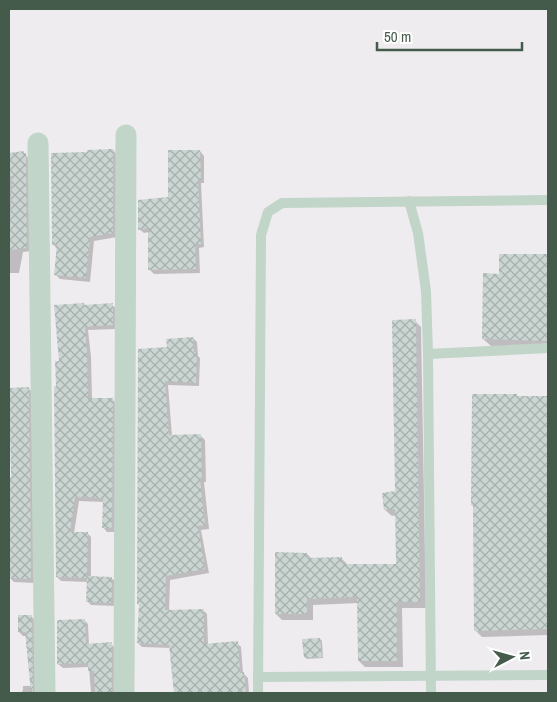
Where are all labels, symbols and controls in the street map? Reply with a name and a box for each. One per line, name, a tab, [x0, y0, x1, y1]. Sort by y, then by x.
scale bar	[377, 20, 522, 52]
text: 50 m	[384, 26, 411, 47]
north arrow	[487, 632, 537, 682]
text: N	[516, 651, 534, 661]

